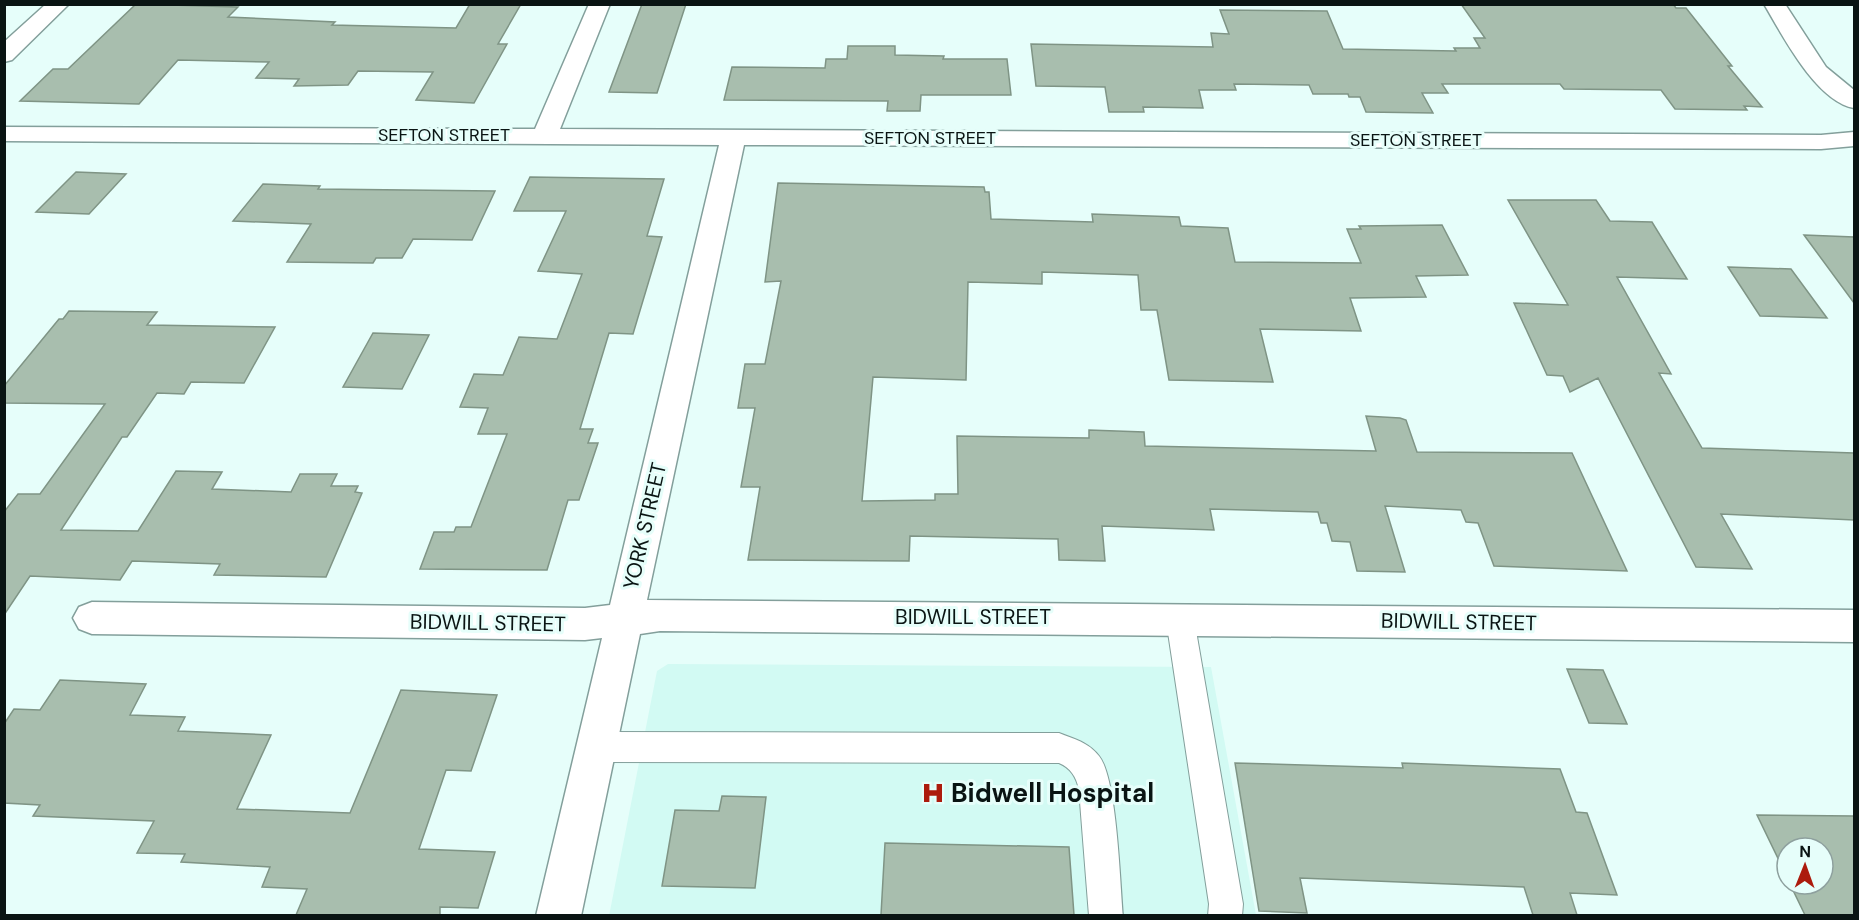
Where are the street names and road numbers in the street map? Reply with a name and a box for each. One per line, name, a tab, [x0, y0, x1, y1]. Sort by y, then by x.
street label: SEFTON STREET	[378, 123, 510, 147]
street label: SEFTON STREET	[864, 126, 996, 150]
street label: SEFTON STREET	[1350, 128, 1482, 152]
street label: YORK STREET	[617, 460, 673, 592]
street label: BIDWILL STREET	[895, 603, 1051, 631]
street label: BIDWILL STREET	[1381, 607, 1537, 637]
street label: BIDWILL STREET	[410, 608, 566, 638]

